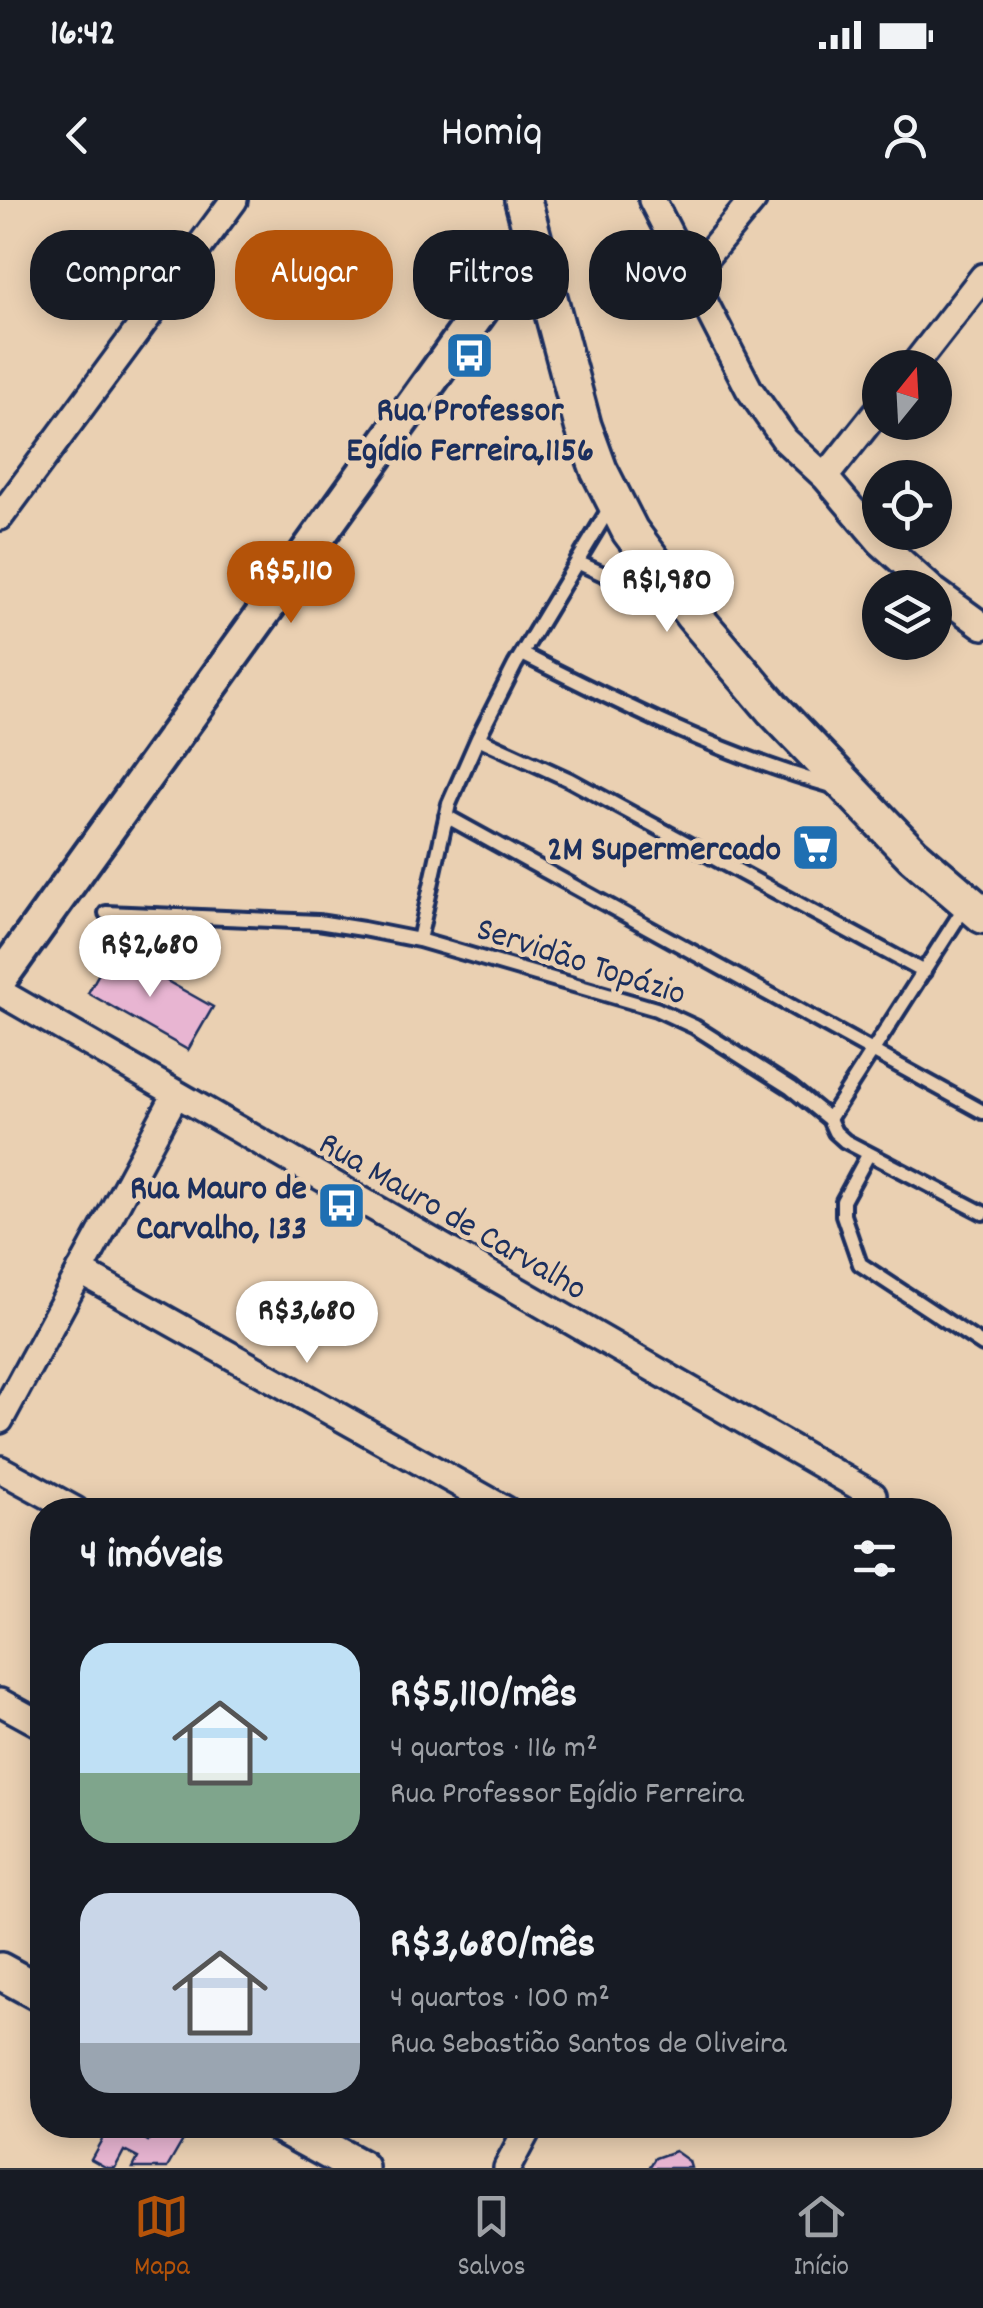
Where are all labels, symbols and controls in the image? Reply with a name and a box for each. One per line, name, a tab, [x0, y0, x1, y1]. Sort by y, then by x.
text: 16:42	[50, 8, 116, 63]
text: Homiq	[440, 103, 543, 167]
icon: back	[50, 108, 105, 163]
icon: person	[878, 108, 933, 163]
chip: Comprar	[30, 230, 215, 320]
chip: Alugar	[235, 230, 393, 320]
chip: Filtros	[413, 230, 569, 320]
chip: Novo	[589, 230, 722, 320]
bus stop icon: Rua Professor Egídio Ferreira,1156	[444, 330, 496, 382]
north arrow	[862, 350, 952, 440]
map controls	[862, 350, 952, 660]
place label: Rua Professor Egídio Ferreira,1156	[346, 388, 594, 478]
button: locate	[862, 460, 952, 550]
pin: R$5,110	[199, 541, 383, 626]
text: R$5,110	[249, 550, 333, 596]
pin: R$1,980	[575, 550, 759, 635]
text: R$1,980	[622, 559, 712, 605]
button: layers	[862, 570, 952, 660]
supermarket icon: 2M Supermercado	[790, 821, 842, 873]
place label: 2M Supermercado	[547, 827, 781, 877]
street label: Servidão Topázio	[469, 906, 692, 1021]
pin: R$2,680	[58, 915, 242, 1000]
text: R$2,680	[101, 924, 199, 970]
street label: Rua Mauro de Carvalho	[308, 1121, 595, 1316]
place label: Rua Mauro de Carvalho, 133	[130, 1166, 307, 1256]
bus stop icon: Rua Mauro de Carvalho, 133	[316, 1180, 368, 1232]
pin: R$3,680	[215, 1281, 399, 1366]
text: R$3,680	[258, 1290, 356, 1336]
text: 4 imóveis	[80, 1528, 224, 1588]
icon: filters	[847, 1531, 902, 1586]
text: R$5,110/mês	[390, 1667, 577, 1727]
icon: home	[160, 1683, 280, 1803]
text: 4 quartos · 116 m²	[390, 1727, 598, 1773]
text: Rua Professor Egídio Ferreira	[390, 1773, 744, 1819]
text: R$3,680/mês	[390, 1917, 595, 1977]
icon: home	[160, 1933, 280, 2053]
text: 4 quartos · 100 m²	[390, 1977, 610, 2023]
text: Rua Sebastião Santos de Oliveira	[390, 2023, 787, 2069]
tab: Mapa	[134, 2189, 190, 2289]
tab: Salvos	[457, 2189, 526, 2289]
tab: Início	[793, 2189, 849, 2289]

